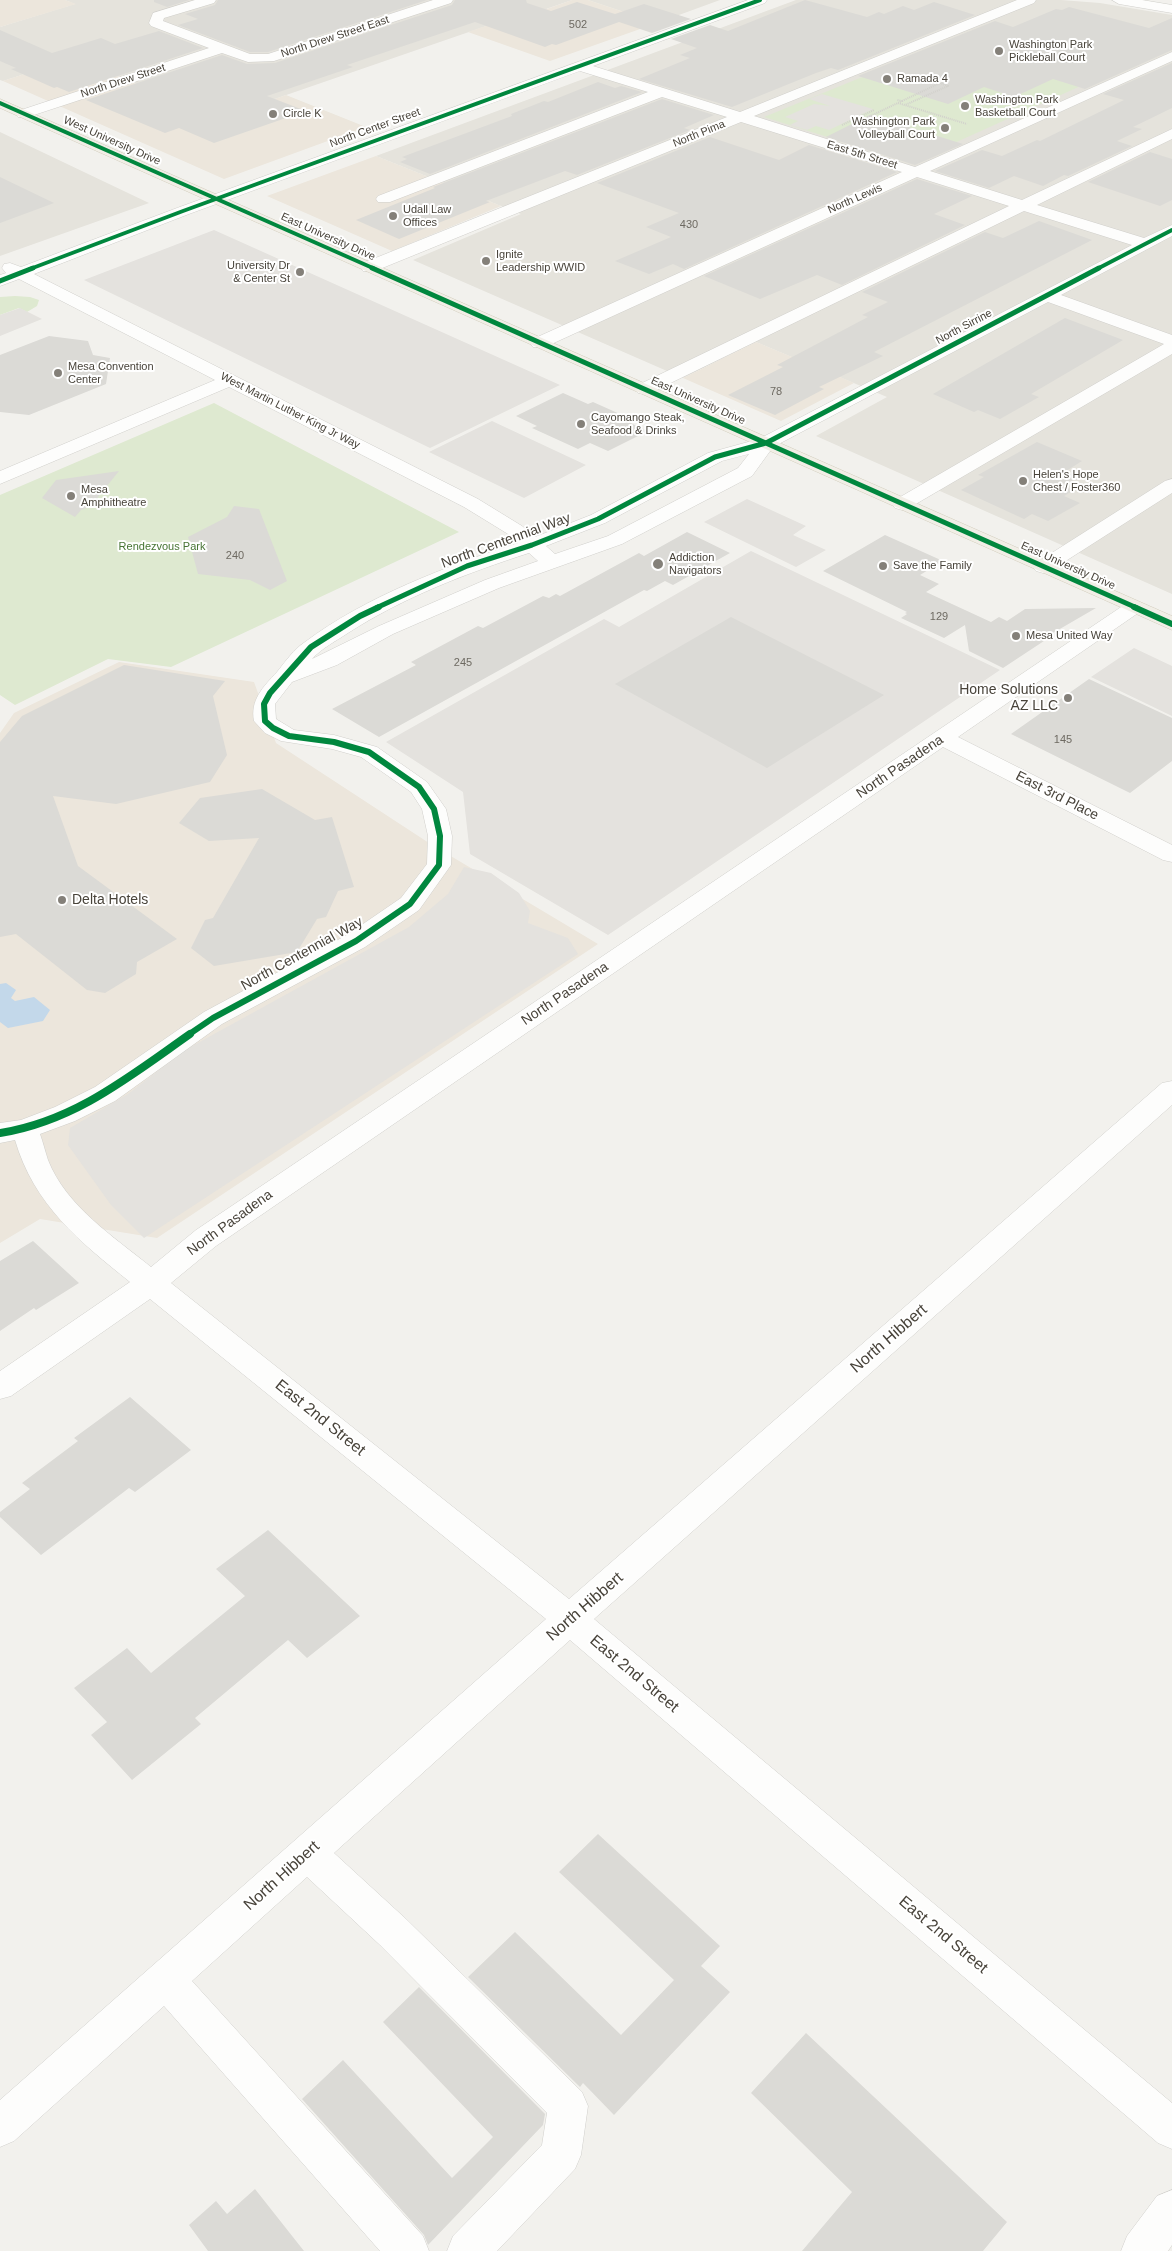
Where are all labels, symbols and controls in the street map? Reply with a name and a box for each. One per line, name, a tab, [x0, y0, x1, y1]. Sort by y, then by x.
street label: North Drew Street East	[279, 13, 391, 61]
house number: 502	[569, 18, 587, 32]
place label: Washington Park Pickleball Court	[1009, 38, 1092, 64]
marker: Washington Park Pickleball Court	[993, 45, 1005, 57]
street label: North Drew Street	[79, 61, 167, 101]
place label: Ramada 4	[897, 72, 948, 86]
marker: Ramada 4	[881, 73, 893, 85]
place label: Washington Park Basketball Court	[975, 93, 1058, 119]
marker: Washington Park Basketball Court	[959, 100, 971, 112]
street label: North Center Street	[328, 105, 422, 151]
place label: Circle K	[283, 107, 322, 121]
marker: Circle K	[267, 108, 279, 120]
street label: West University Drive	[61, 114, 163, 168]
place label: Washington Park Volleyball Court	[852, 115, 935, 141]
street label: North Pima	[671, 118, 727, 150]
marker: Washington Park Volleyball Court	[939, 122, 951, 134]
street label: East 5th Street	[825, 138, 899, 172]
street label: North Lewis	[826, 181, 884, 217]
place label: Udall Law Offices	[403, 203, 451, 229]
street label: East University Drive	[279, 210, 377, 264]
marker: Udall Law Offices	[387, 210, 399, 222]
house number: 430	[680, 218, 698, 232]
place label: Ignite Leadership WWID	[496, 248, 585, 274]
marker: Ignite Leadership WWID	[480, 255, 492, 267]
place label: University Dr & Center St	[227, 259, 290, 285]
marker: University Dr & Center St	[294, 266, 306, 278]
street label: North Sirrine	[934, 307, 994, 347]
place label: Mesa Convention Center	[68, 360, 154, 386]
marker: Mesa Convention Center	[52, 367, 64, 379]
street label: West Martin Luther King Jr Way	[218, 370, 362, 452]
street label: East University Drive	[649, 374, 747, 428]
house number: 78	[770, 385, 782, 399]
place label: Cayomango Steak, Seafood & Drinks	[591, 411, 685, 437]
marker: Cayomango Steak, Seafood & Drinks	[575, 418, 587, 430]
place label: Helen's Hope Chest / Foster360	[1033, 468, 1120, 494]
marker: Helen's Hope Chest / Foster360	[1017, 475, 1029, 487]
place label: Mesa Amphitheatre	[81, 483, 146, 509]
marker: Mesa Amphitheatre	[65, 490, 77, 502]
street label: North Centennial Way	[439, 510, 573, 572]
street label: East University Drive	[1019, 539, 1117, 593]
park label: Rendezvous Park	[119, 540, 205, 554]
house number: 240	[226, 549, 244, 563]
place label: Addiction Navigators	[669, 551, 722, 577]
marker: Addiction Navigators	[651, 557, 665, 571]
place label: Save the Family	[893, 559, 972, 573]
marker: Save the Family	[877, 560, 889, 572]
house number: 129	[930, 610, 948, 624]
place label: Mesa United Way	[1026, 629, 1112, 643]
marker: Mesa United Way	[1010, 630, 1022, 642]
house number: 245	[454, 656, 472, 670]
place label: Home Solutions AZ LLC	[959, 682, 1058, 714]
marker: Home Solutions AZ LLC	[1062, 692, 1074, 704]
street label: North Pasadena	[853, 732, 947, 802]
house number: 145	[1054, 733, 1072, 747]
street label: East 3rd Place	[1013, 768, 1101, 824]
place label: Delta Hotels	[72, 892, 148, 908]
marker: Delta Hotels	[56, 894, 68, 906]
street label: North Centennial Way	[238, 914, 366, 994]
street label: North Pasadena	[518, 959, 612, 1029]
street label: North Pasadena	[184, 1186, 276, 1260]
street label: North Hibbert	[847, 1301, 931, 1377]
street label: East 2nd Street	[271, 1376, 369, 1460]
street label: North Hibbert	[543, 1569, 627, 1645]
street label: East 2nd Street	[586, 1631, 682, 1717]
street label: North Hibbert	[240, 1837, 324, 1915]
street label: East 2nd Street	[895, 1892, 991, 1978]

